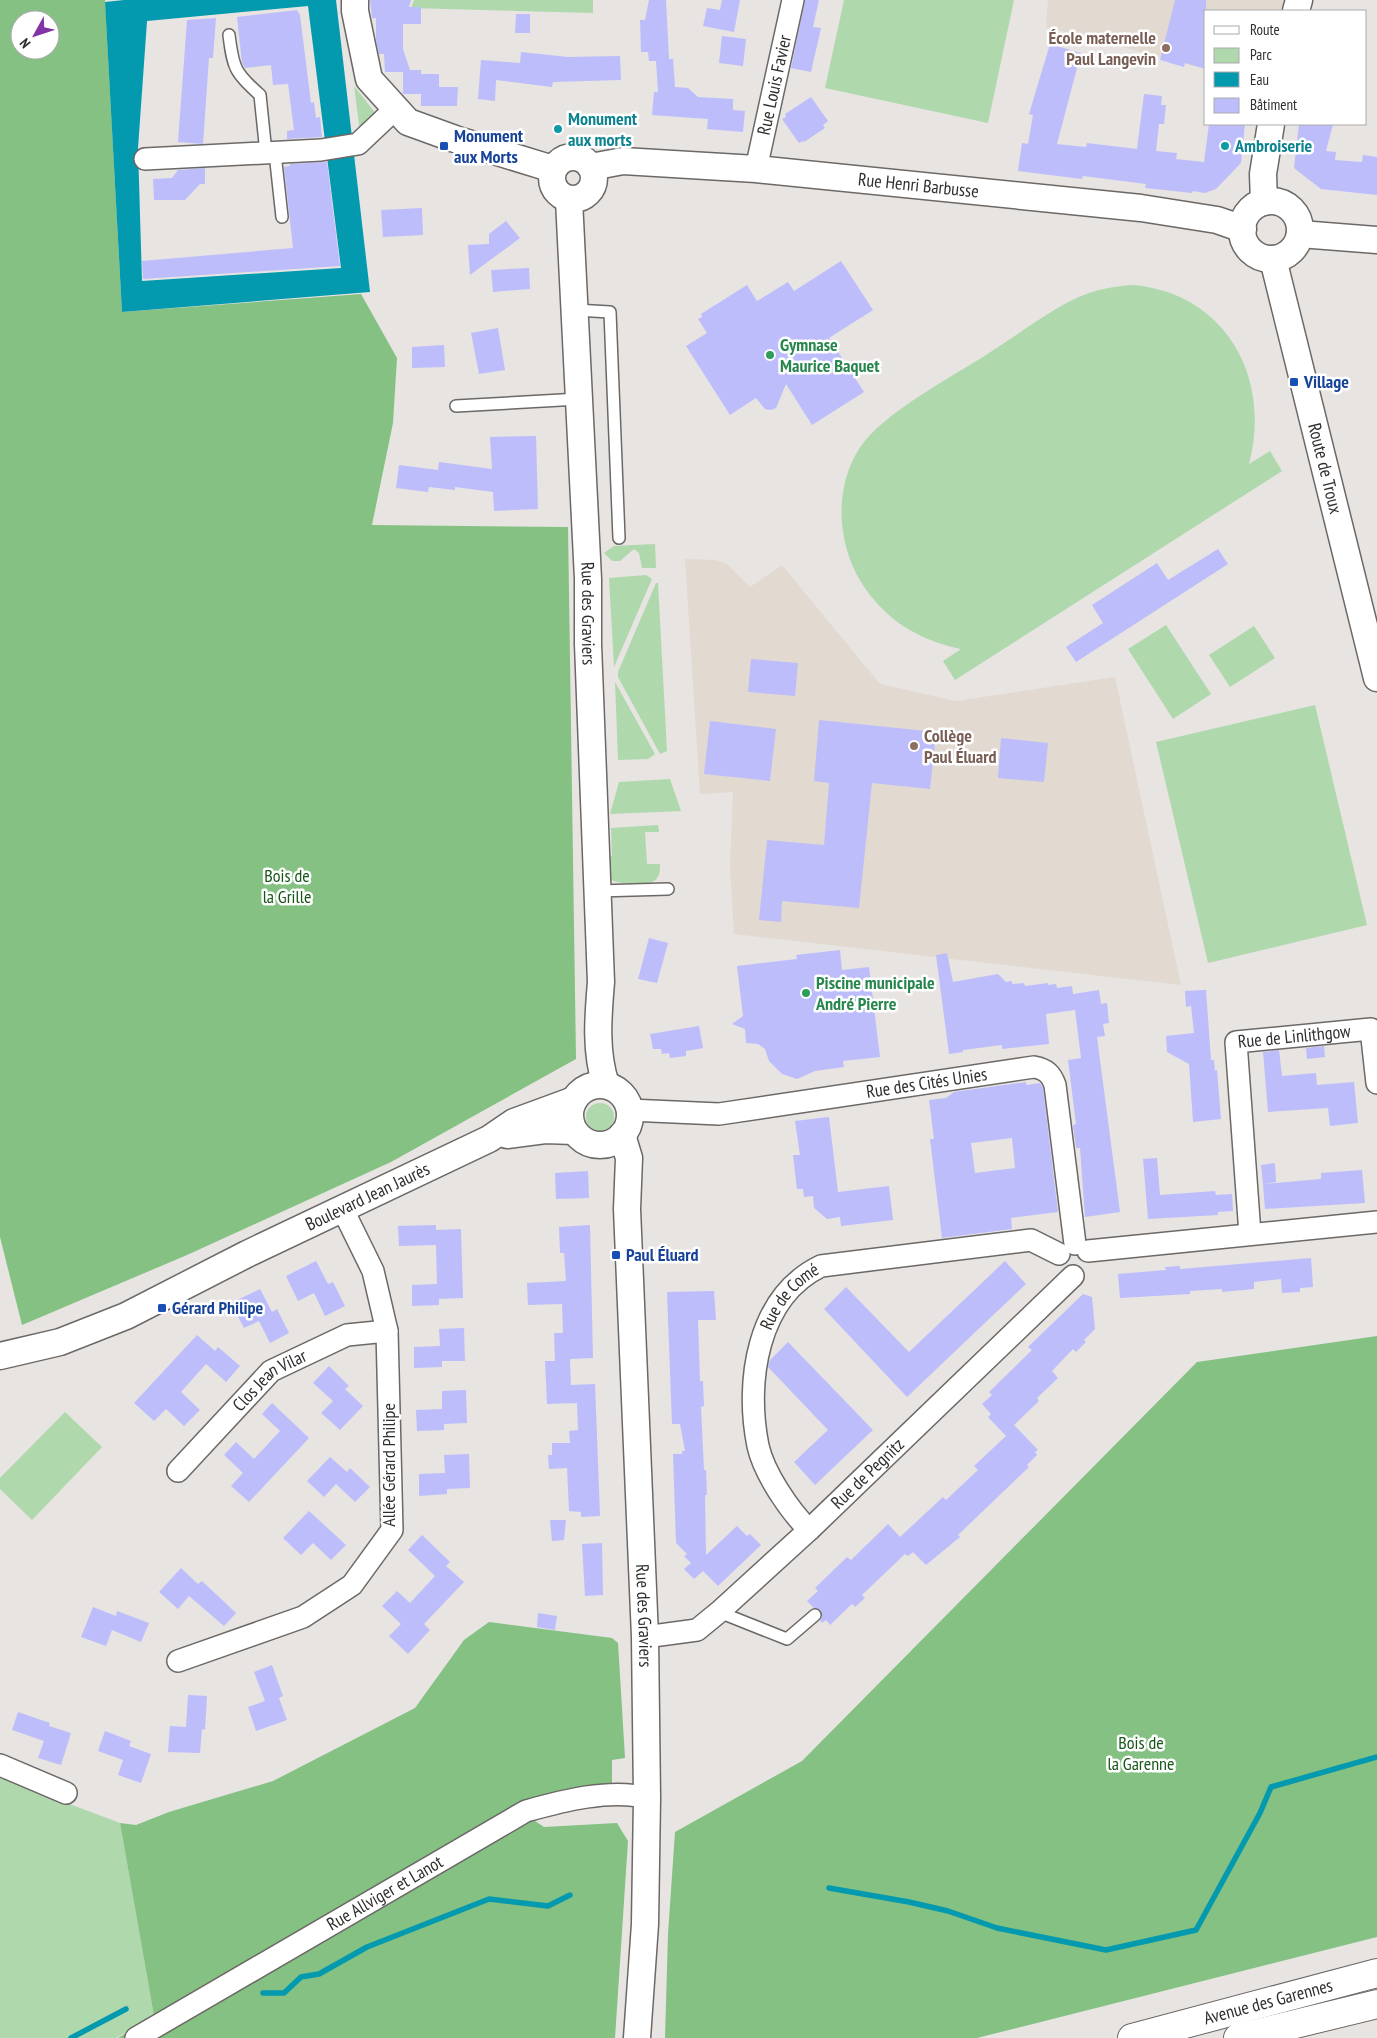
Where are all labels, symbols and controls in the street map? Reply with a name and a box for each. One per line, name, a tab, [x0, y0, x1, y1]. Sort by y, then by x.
north arrow	[10, 10, 60, 60]
legend	[1204, 10, 1367, 125]
text: Route	[1250, 20, 1280, 39]
place label: École maternelle Paul Langevin	[1049, 26, 1156, 70]
street label: Rue Louis Favier	[752, 33, 796, 137]
text: N	[16, 35, 34, 52]
marker: École maternelle Paul Langevin	[1160, 42, 1172, 54]
text: Parc	[1250, 45, 1272, 64]
text: Eau	[1250, 70, 1269, 89]
text: Bâtiment	[1250, 95, 1297, 114]
place label: Monument aux morts	[568, 107, 638, 151]
marker: Monument aux morts	[552, 123, 564, 135]
place label: Monument aux Morts	[454, 124, 524, 168]
place label: Ambroiserie	[1234, 134, 1313, 157]
marker: Monument aux Morts	[438, 140, 450, 152]
marker: Ambroiserie	[1219, 140, 1231, 152]
street label: Rue Henri Barbusse	[857, 167, 980, 203]
place label: Gymnase Maurice Baquet	[780, 333, 880, 377]
marker: Gymnase Maurice Baquet	[764, 349, 776, 361]
place label: Village	[1303, 370, 1349, 393]
marker: Village	[1288, 376, 1300, 388]
street label: Route de Troux	[1303, 421, 1348, 517]
street label: Rue des Graviers	[576, 561, 601, 666]
place label: Collège Paul Éluard	[924, 724, 997, 768]
marker: Collège Paul Éluard	[908, 740, 920, 752]
park label: Bois de la Grille	[263, 864, 311, 908]
place label: Piscine municipale André Pierre	[815, 971, 935, 1015]
marker: Piscine municipale André Pierre	[800, 987, 812, 999]
street label: Rue de Linlithgow	[1237, 1019, 1352, 1053]
street label: Rue des Cités Unies	[865, 1062, 989, 1103]
street label: Boulevard Jean Jaurès	[302, 1157, 433, 1236]
place label: Paul Éluard	[626, 1243, 699, 1266]
marker: Paul Éluard	[610, 1249, 622, 1261]
street label: Rue de Comé	[755, 1258, 823, 1333]
place label: Gérard Philipe	[172, 1296, 264, 1319]
marker: Gérard Philipe	[156, 1302, 168, 1314]
street label: Clos Jean Vilar	[227, 1344, 310, 1416]
street label: Allée Gérard Philipe	[377, 1403, 400, 1527]
street label: Rue de Pegnitz	[826, 1433, 909, 1514]
street label: Rue des Graviers	[631, 1563, 657, 1667]
park label: Bois de la Garenne	[1108, 1731, 1174, 1775]
street label: Rue Allviger et Lanot	[323, 1850, 447, 1935]
street label: Avenue des Garennes	[1201, 1973, 1335, 2029]

